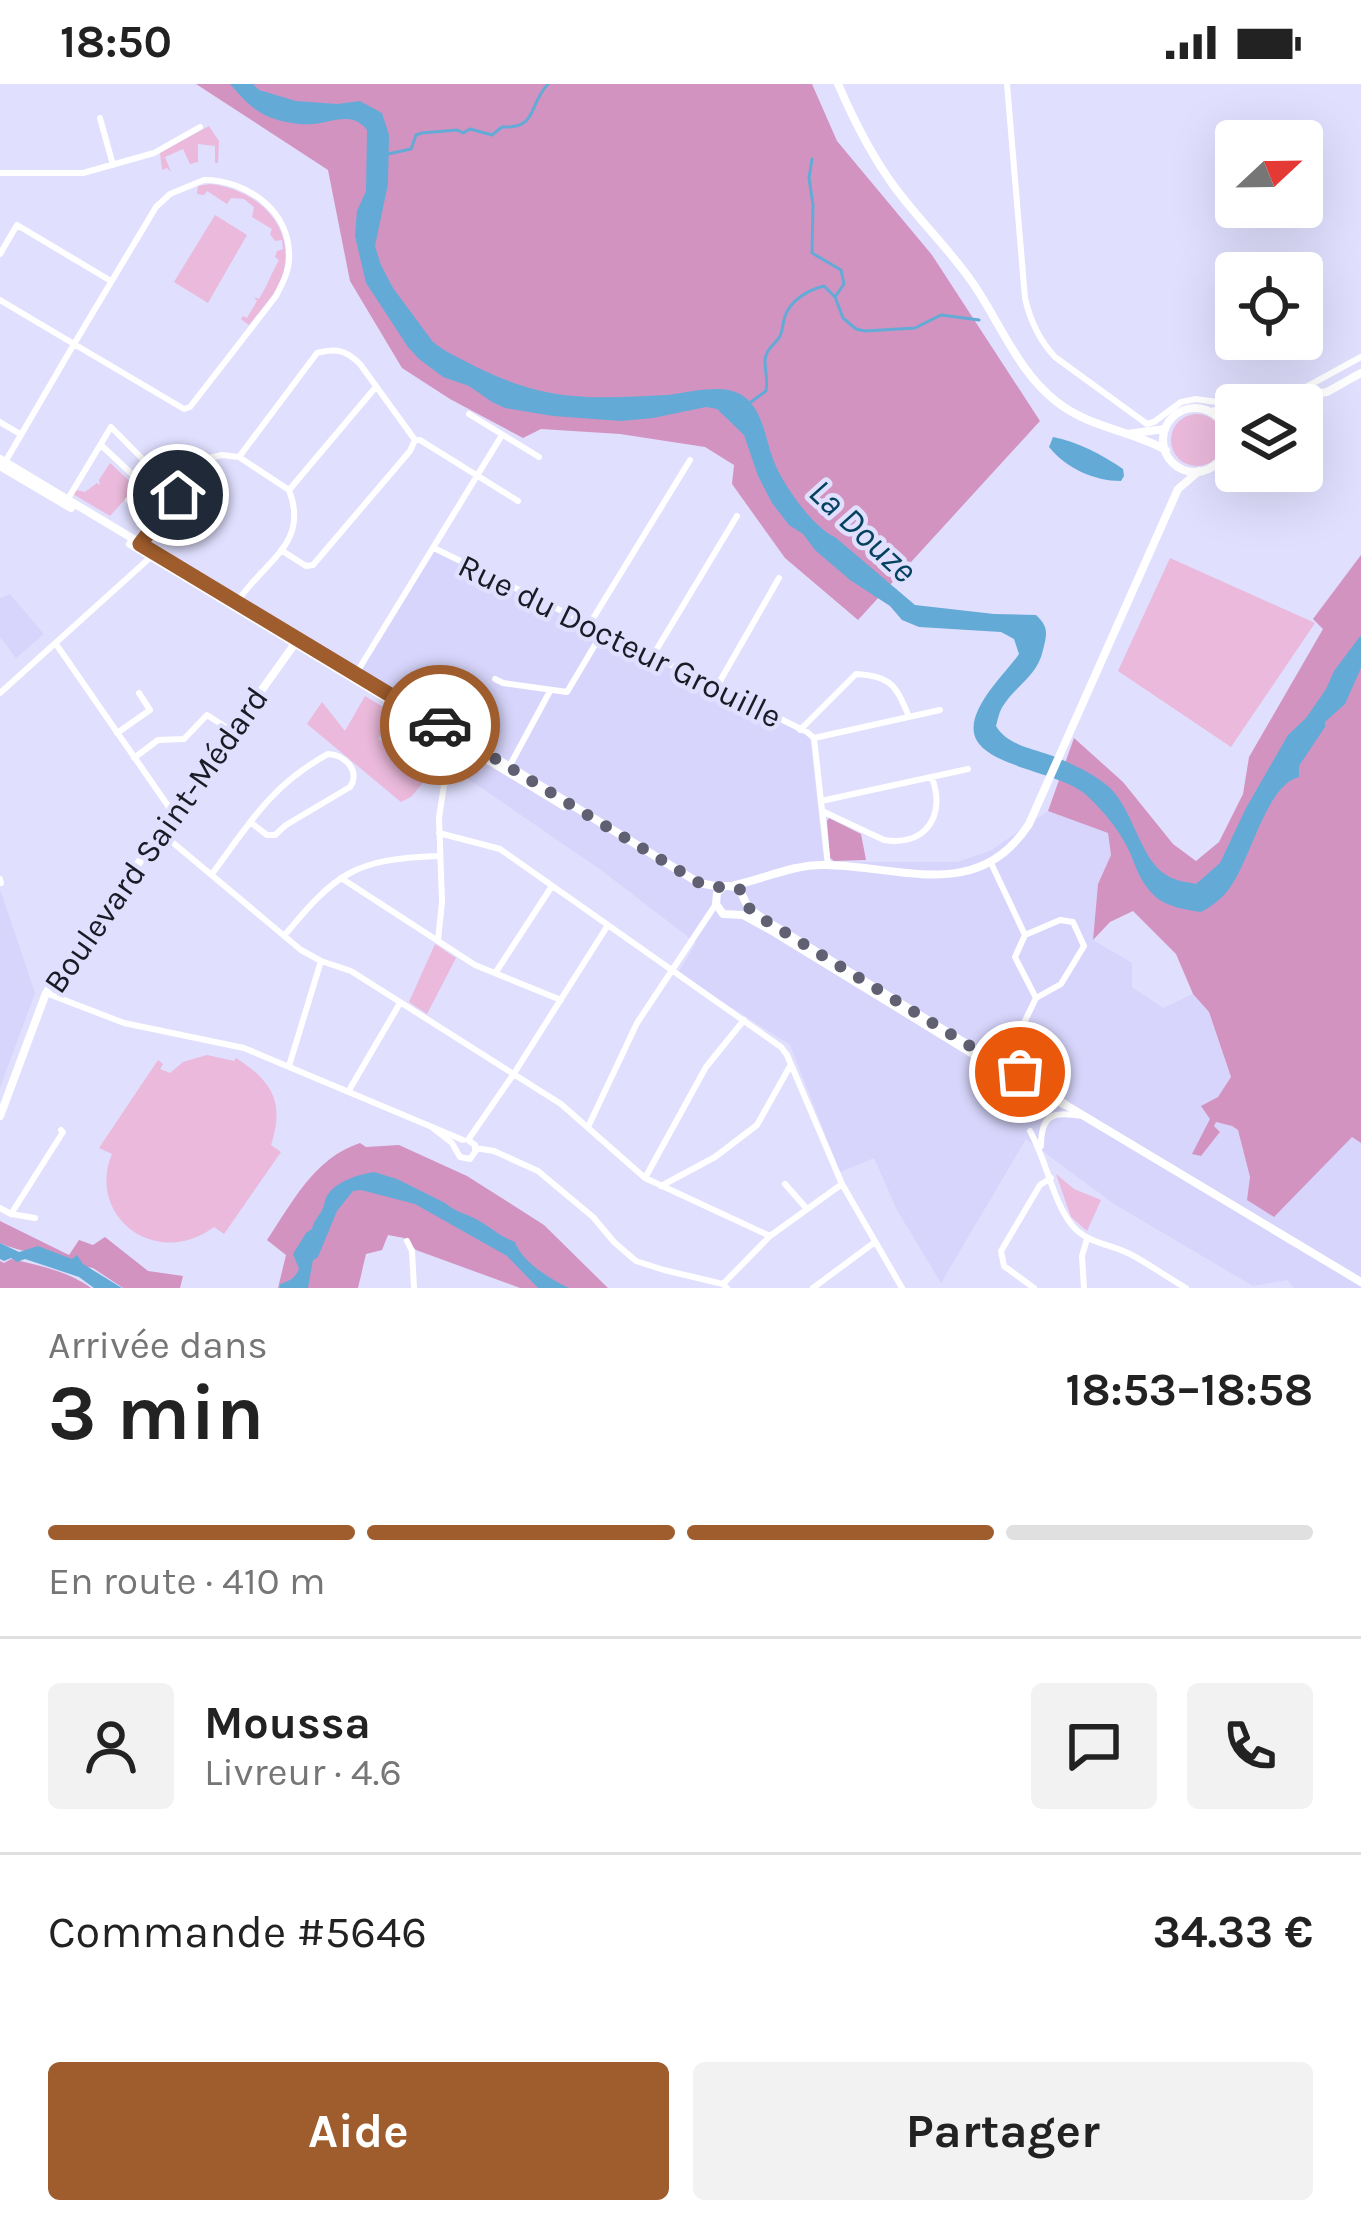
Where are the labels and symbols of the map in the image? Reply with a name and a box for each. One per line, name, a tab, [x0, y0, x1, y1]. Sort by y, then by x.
north arrow	[1215, 120, 1323, 228]
pin	[127, 444, 229, 546]
water label: La Douze	[800, 471, 926, 591]
street label: Rue du Docteur Grouille	[452, 546, 788, 736]
courier	[380, 665, 500, 785]
street label: Boulevard Saint-Médard	[36, 680, 276, 1000]
pin	[969, 1021, 1071, 1123]

